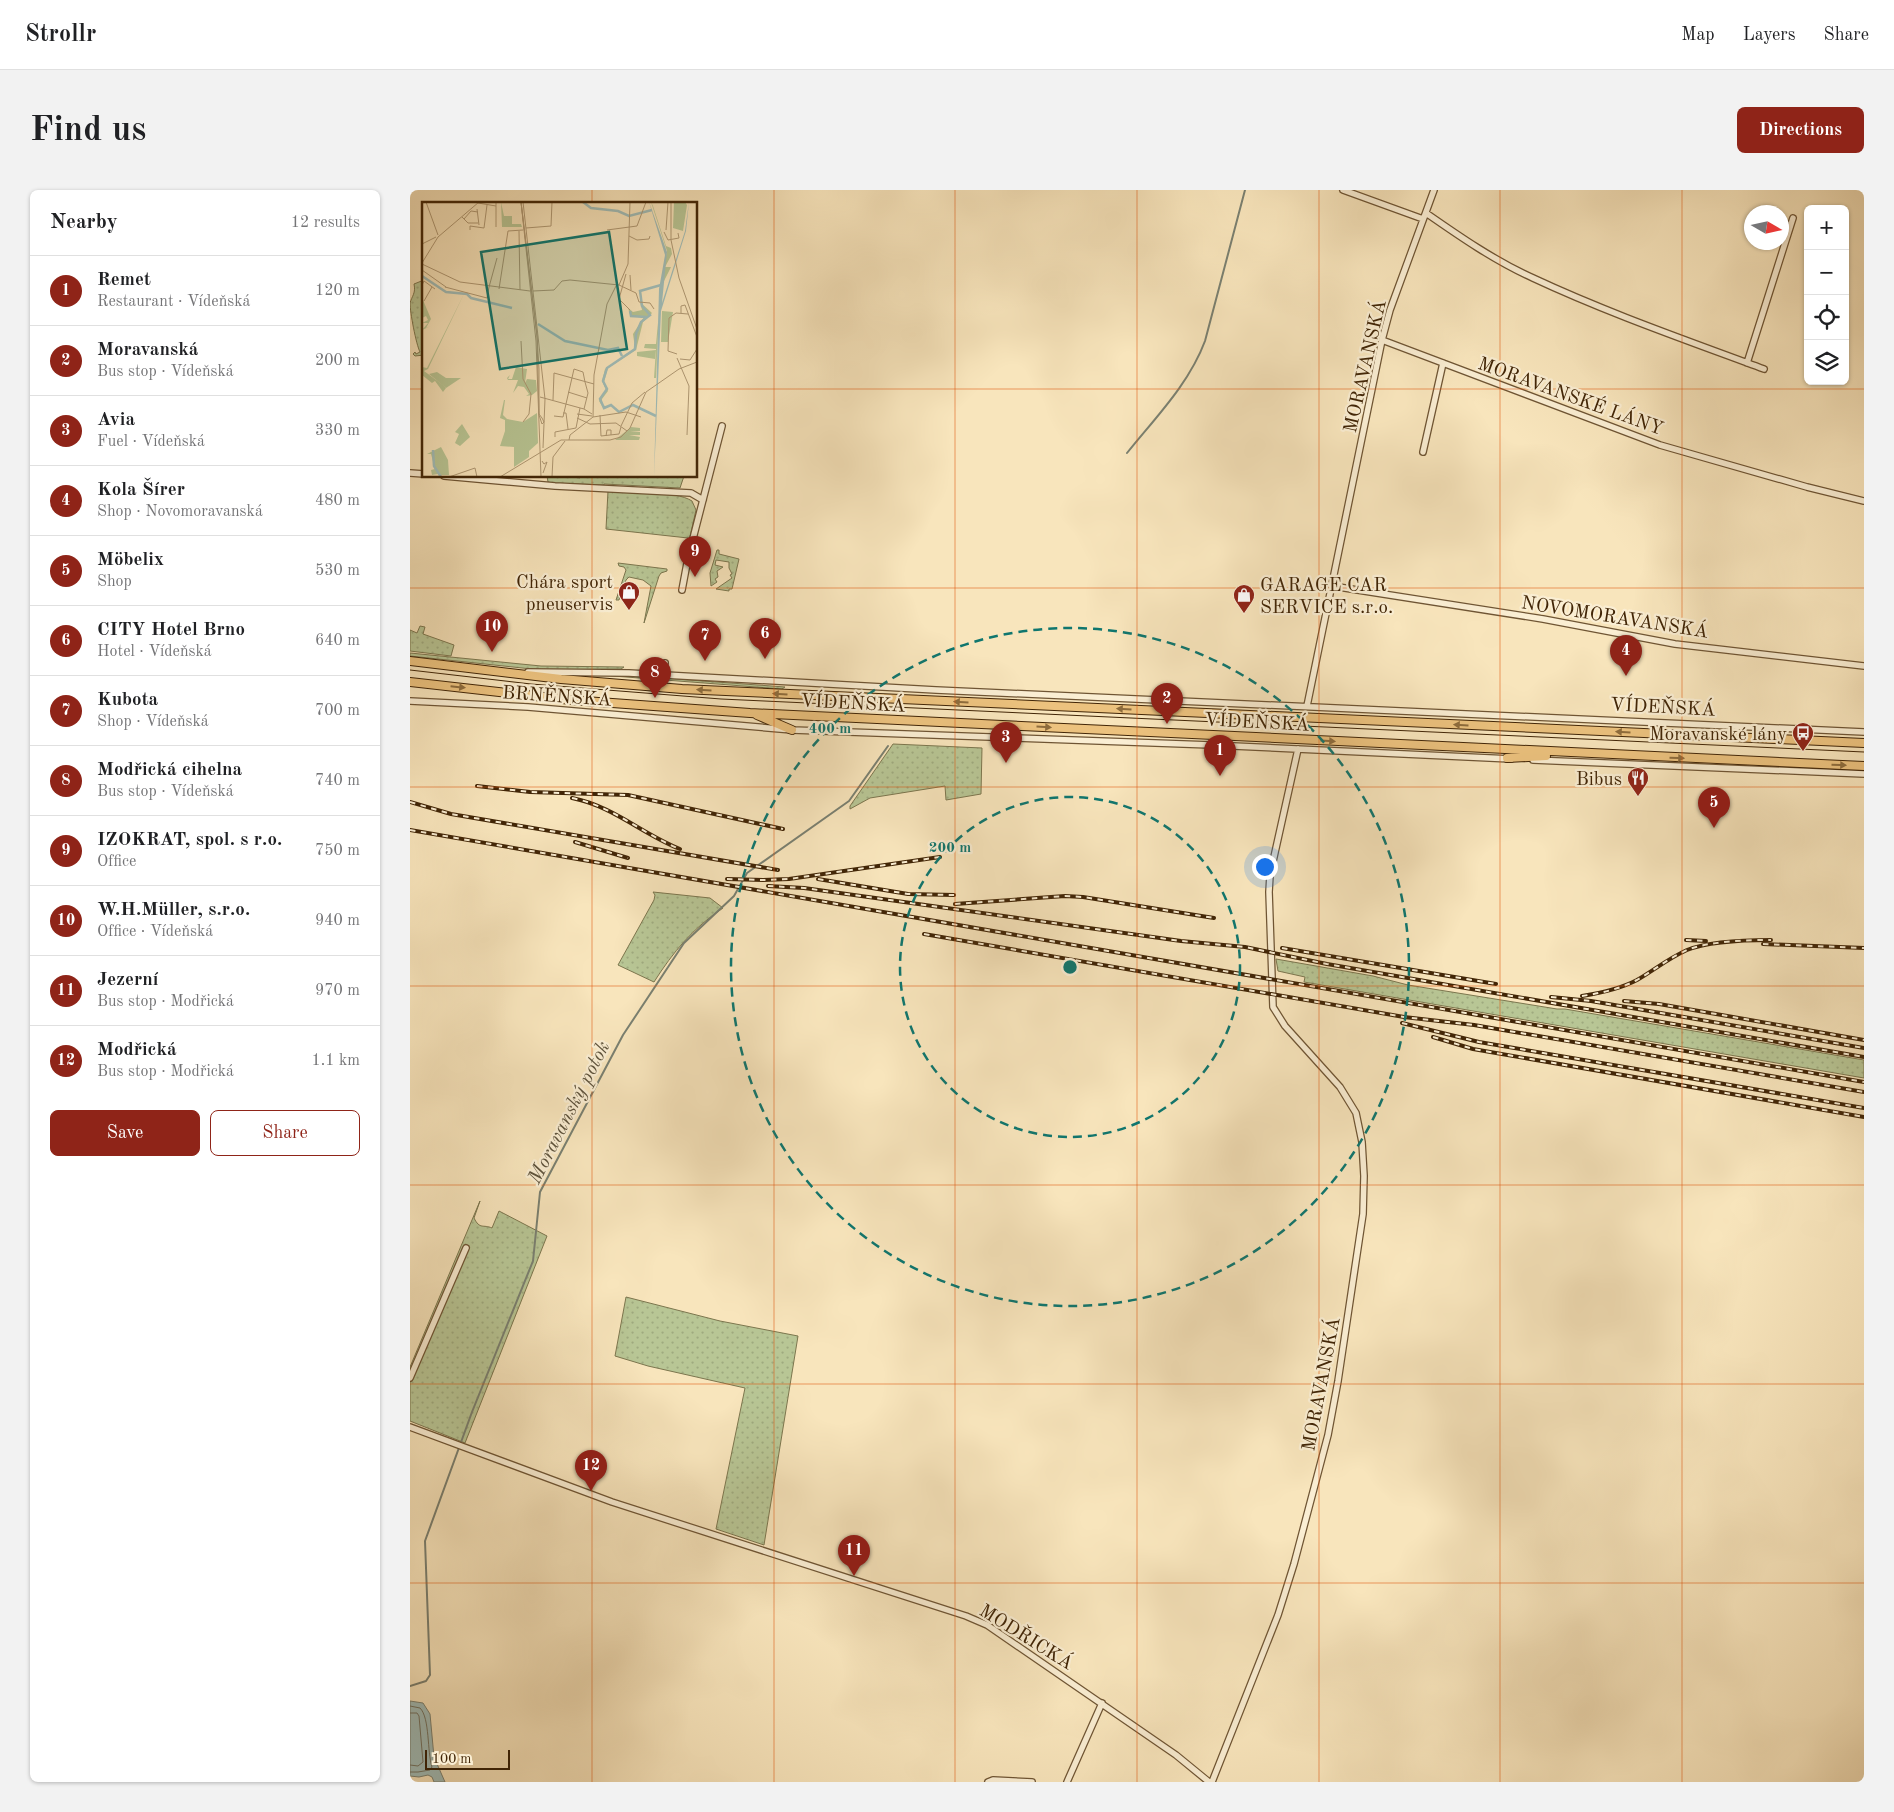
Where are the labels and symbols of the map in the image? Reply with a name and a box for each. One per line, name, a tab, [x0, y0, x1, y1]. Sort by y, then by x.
inset map	[422, 202, 698, 478]
north arrow	[1744, 205, 1789, 250]
street label: MORAVANSKÁ	[1338, 297, 1391, 435]
street label: MORAVANSKÉ LÁNY	[1475, 351, 1667, 440]
pin: 9	[679, 536, 711, 577]
place label: Chára sport pneuservis	[516, 574, 613, 615]
place label: GARAGE CAR SERVICE s.r.o.	[1260, 577, 1393, 618]
shop icon: Chára sport pneuservis	[617, 580, 641, 611]
shop icon: GARAGE CAR SERVICE s.r.o.	[1232, 583, 1256, 614]
street label: NOVOMORAVANSKÁ	[1520, 590, 1711, 643]
pin: 10	[476, 611, 508, 652]
pin: 6	[749, 618, 781, 659]
pin: 7	[689, 620, 721, 661]
pin: 4	[1610, 635, 1642, 676]
pin: 8	[639, 657, 671, 698]
street label: BRNĚNSKÁ	[501, 680, 613, 711]
one-way arrow	[451, 683, 467, 691]
pin: 2	[1151, 683, 1183, 724]
one-way arrow	[695, 685, 711, 693]
street label: VÍDEŇSKÁ	[800, 687, 907, 717]
one-way arrow	[772, 689, 788, 697]
street label: VÍDEŇSKÁ	[1610, 691, 1717, 721]
one-way arrow	[953, 698, 969, 706]
one-way arrow	[1115, 705, 1131, 713]
street label: VÍDEŇSKÁ	[1204, 706, 1311, 736]
one-way arrow	[1452, 720, 1468, 728]
bus stop icon: Moravanské lány	[1791, 721, 1815, 752]
text: 400 m	[809, 722, 851, 737]
pin: 3	[990, 722, 1022, 763]
one-way arrow	[1036, 724, 1052, 732]
place label: Moravanské lány	[1649, 726, 1787, 745]
one-way arrow	[1615, 727, 1631, 735]
pin: 1	[1204, 735, 1236, 776]
one-way arrow	[1320, 738, 1336, 746]
one-way arrow	[1669, 754, 1685, 762]
one-way arrow	[1831, 761, 1847, 769]
restaurant icon: Bibus	[1626, 766, 1650, 797]
place label: Bibus	[1576, 771, 1622, 790]
pin: 5	[1698, 787, 1730, 828]
text: 200 m	[929, 841, 971, 856]
your location	[1252, 854, 1278, 880]
centre of rings	[1061, 958, 1079, 976]
water label: Moravanský potok	[525, 1038, 614, 1188]
street label: MORAVANSKÁ	[1296, 1315, 1345, 1453]
pin: 12	[575, 1450, 607, 1491]
pin: 11	[838, 1535, 870, 1576]
street label: MODŘICKÁ	[975, 1598, 1079, 1675]
scale bar	[425, 1747, 510, 1770]

